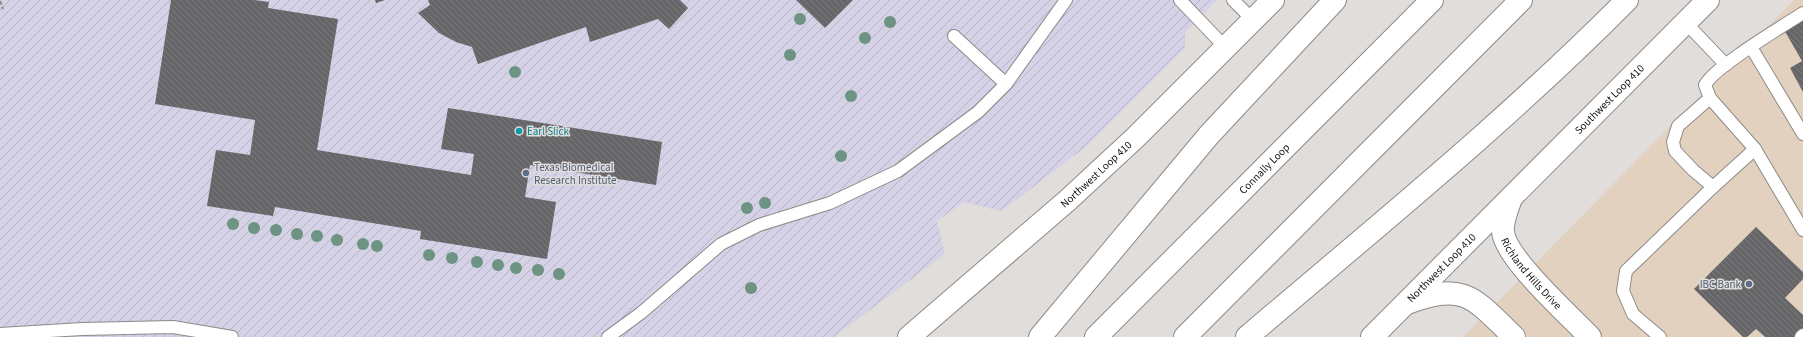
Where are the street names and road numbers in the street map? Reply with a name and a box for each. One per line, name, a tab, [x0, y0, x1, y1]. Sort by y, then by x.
street label: Southwest Loop 410	[1571, 61, 1648, 138]
street label: Northwest Loop 410	[1057, 138, 1135, 211]
street label: Connally Loop	[1236, 140, 1293, 198]
street label: Northwest Loop 410	[1404, 230, 1479, 306]
street label: Richland Hills Drive	[1497, 235, 1565, 313]

